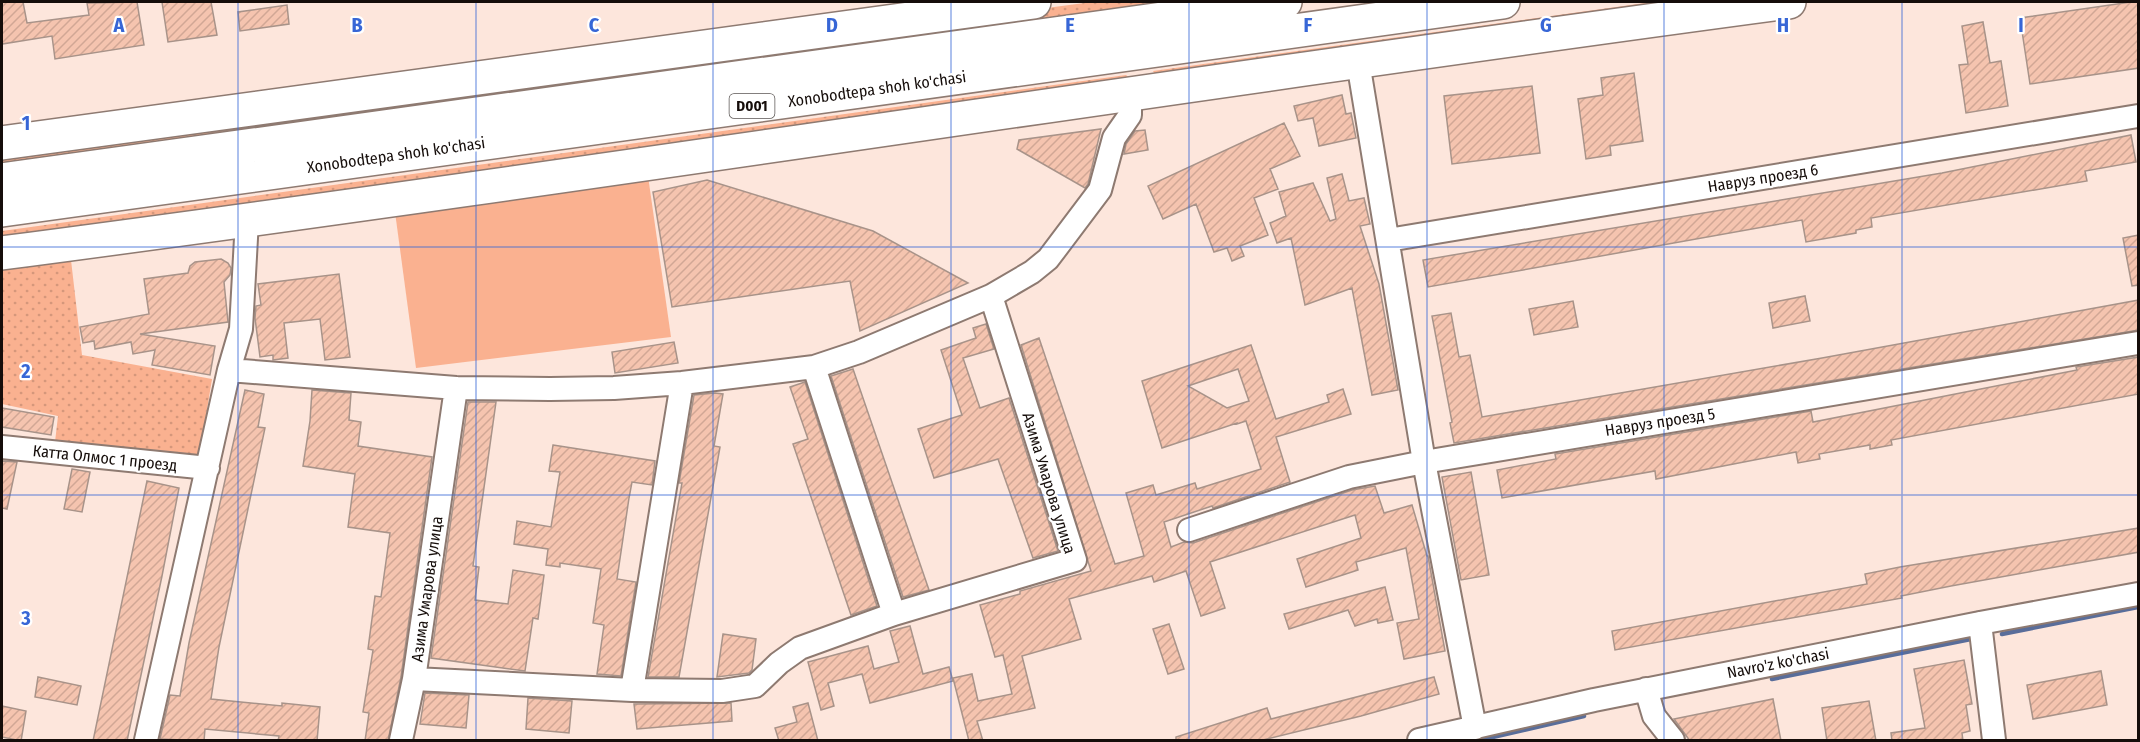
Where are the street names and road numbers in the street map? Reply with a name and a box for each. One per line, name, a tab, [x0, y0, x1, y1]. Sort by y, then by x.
street label: Xonobodtepa shoh ko'chasi	[787, 67, 967, 111]
road number: D001	[730, 94, 774, 118]
street label: Xonobodtepa shoh ko'chasi	[306, 133, 486, 177]
street label: Навруз проезд 6	[1706, 160, 1820, 196]
street label: Навруз проезд 5	[1604, 404, 1716, 440]
street label: Азима Умарова улица	[1018, 410, 1080, 556]
street label: Катта Олмос 1 проезд	[32, 441, 178, 475]
street label: Азима Умарова улица	[407, 515, 447, 663]
street label: Navro'z ko'chasi	[1725, 644, 1831, 682]

